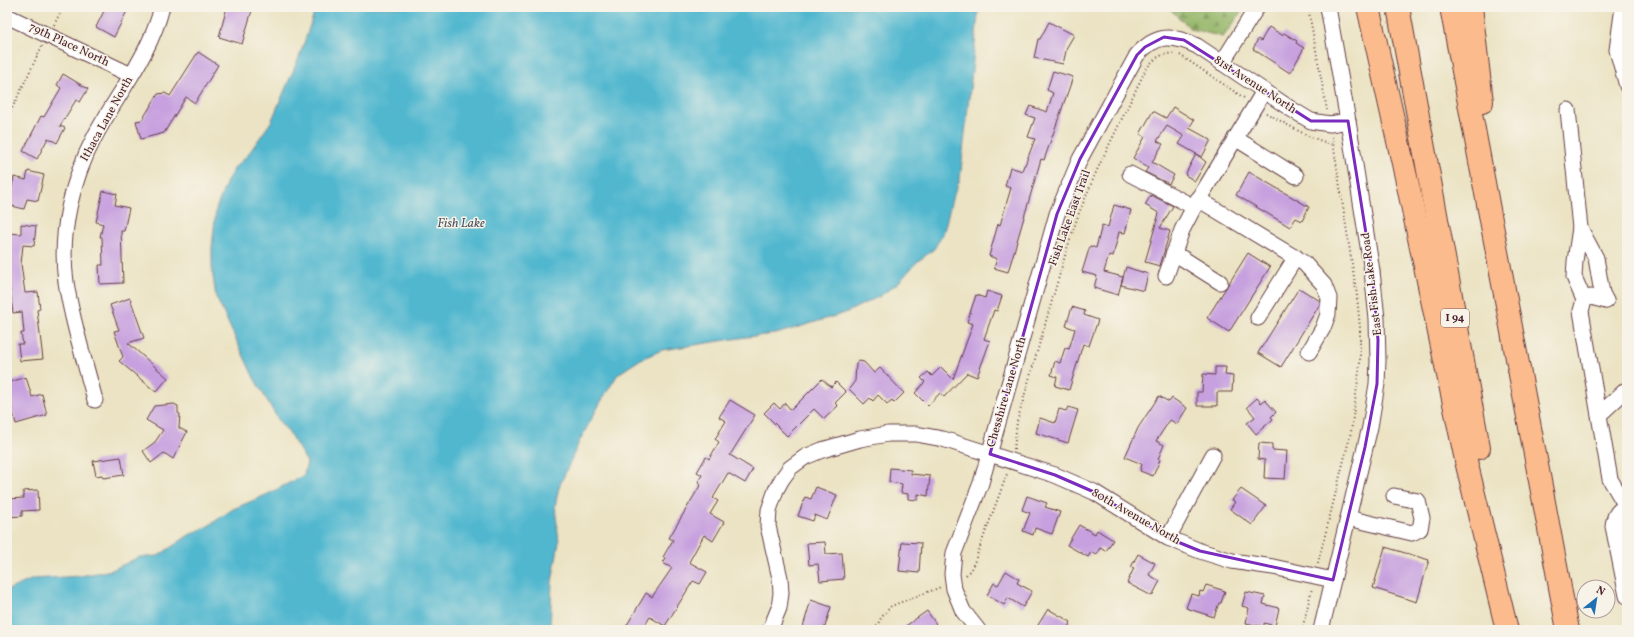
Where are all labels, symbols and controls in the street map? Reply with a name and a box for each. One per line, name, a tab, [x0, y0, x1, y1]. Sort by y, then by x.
street label: 79th Place North	[26, 19, 112, 71]
street label: 81st Avenue North	[1210, 52, 1300, 118]
street label: Ithaca Lane North	[77, 74, 137, 164]
street label: Fish Lake East Trail	[1045, 167, 1095, 268]
water label: Fish Lake	[437, 215, 485, 233]
street label: East Fish Lake Road	[1358, 231, 1386, 337]
road number: I 94	[1441, 309, 1469, 327]
street label: Chesshire Lane North	[984, 335, 1030, 449]
street label: 80th Avenue North	[1089, 485, 1183, 549]
north arrow	[1576, 579, 1616, 619]
text: N	[1593, 583, 1607, 600]

